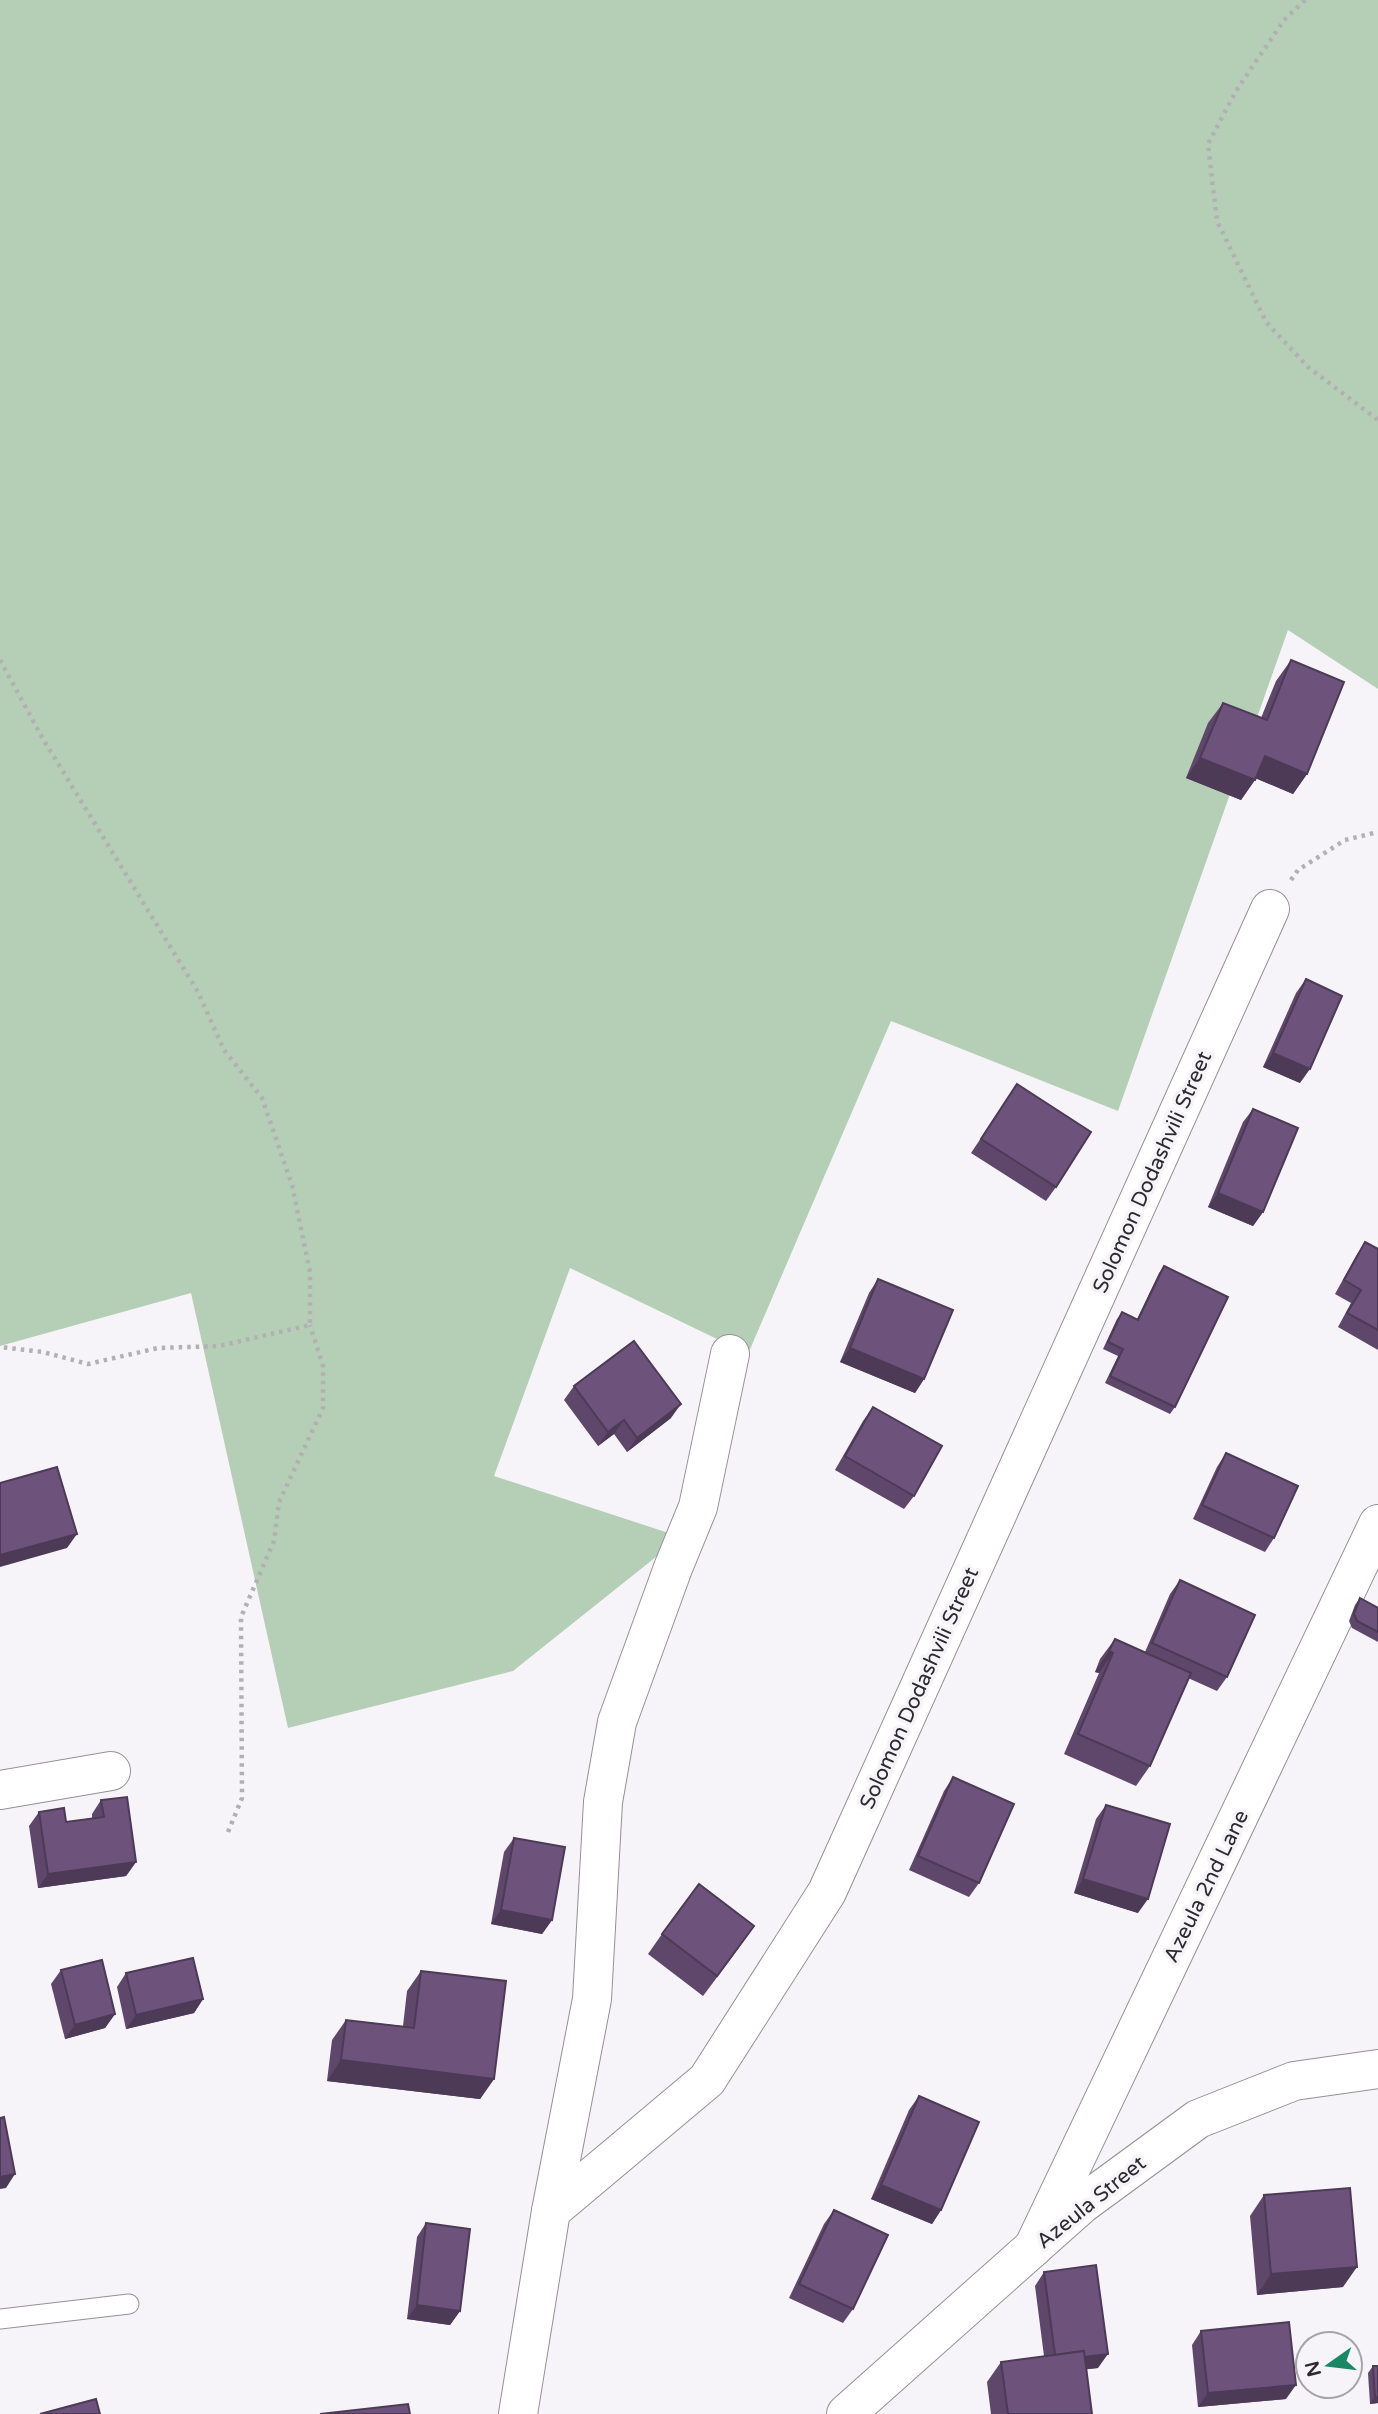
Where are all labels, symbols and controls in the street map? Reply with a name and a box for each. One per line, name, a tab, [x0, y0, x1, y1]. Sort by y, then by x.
street label: Solomon Dodashvili Street	[1088, 1047, 1217, 1297]
street label: Solomon Dodashvili Street	[855, 1563, 984, 1813]
street label: Azeula 2nd Lane	[1159, 1806, 1254, 1967]
street label: Azeula Street	[1032, 2151, 1151, 2254]
north arrow	[1294, 2330, 1364, 2400]
text: N	[1301, 2359, 1326, 2379]

